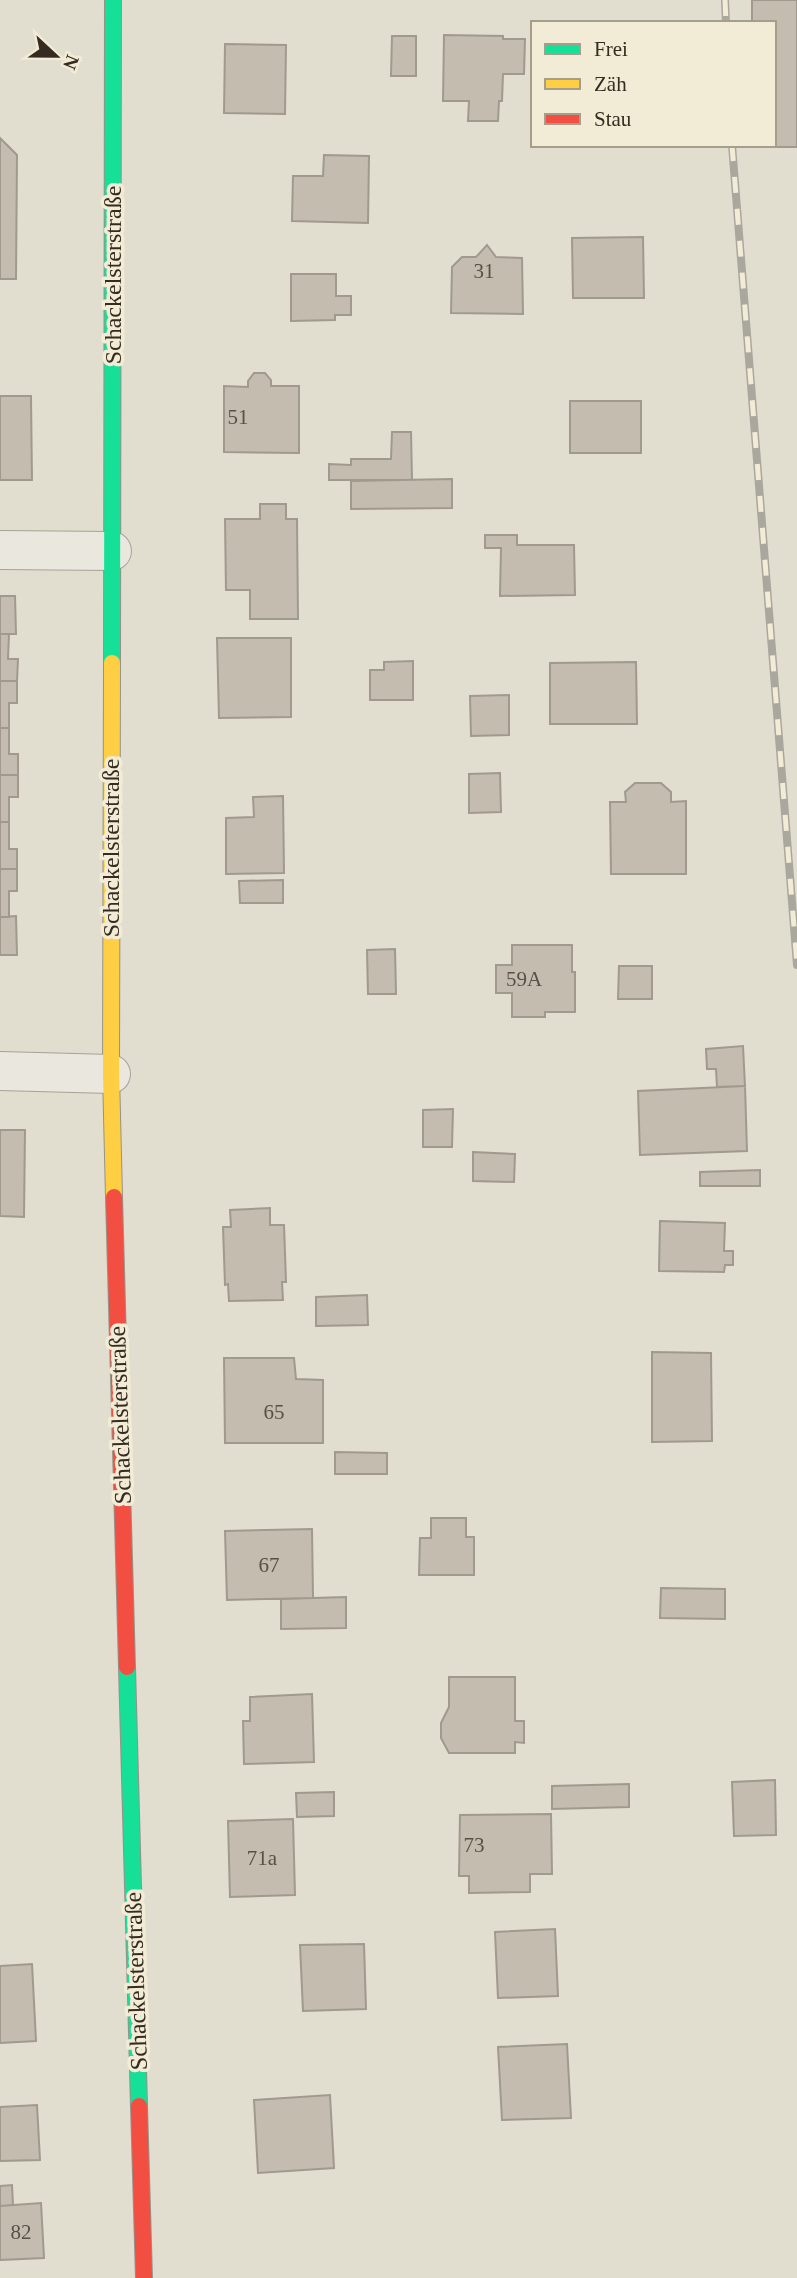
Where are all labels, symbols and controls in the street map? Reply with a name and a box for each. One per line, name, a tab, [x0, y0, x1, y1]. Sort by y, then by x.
north arrow	[21, 21, 91, 91]
legend	[531, 21, 776, 147]
text: Frei	[594, 37, 628, 61]
text: N	[59, 52, 84, 73]
text: Zäh	[594, 72, 627, 96]
text: Stau	[594, 107, 632, 131]
street label: Schackelsterstraße	[100, 186, 126, 364]
house number: 31	[474, 259, 495, 283]
house number: 51	[228, 405, 249, 429]
street label: Schackelsterstraße	[98, 759, 124, 937]
house number: 59A	[506, 967, 543, 991]
street label: Schackelsterstraße	[104, 1325, 136, 1505]
house number: 65	[264, 1400, 285, 1424]
house number: 67	[259, 1553, 280, 1577]
house number: 73	[464, 1833, 485, 1857]
house number: 71a	[247, 1846, 278, 1870]
street label: Schackelsterstraße	[120, 1891, 152, 2071]
house number: 82	[11, 2220, 32, 2244]

